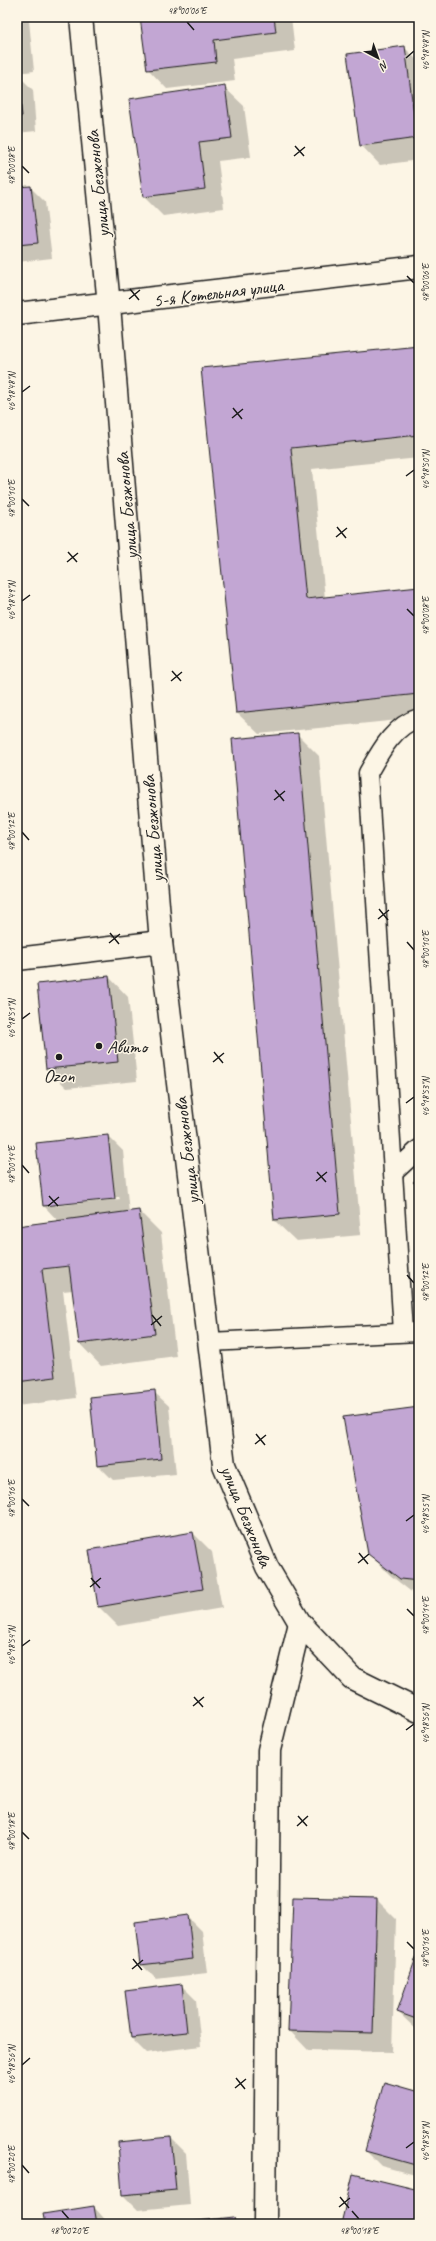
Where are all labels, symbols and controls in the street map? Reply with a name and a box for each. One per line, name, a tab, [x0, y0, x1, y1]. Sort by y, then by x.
text: 48°00'06"E	[168, 4, 208, 17]
text: 46°18'48"N	[419, 29, 432, 71]
north arrow	[358, 38, 398, 78]
text: N	[376, 58, 392, 74]
street label: улица Безжонова	[80, 127, 116, 240]
text: 48°00'08"E	[5, 145, 18, 185]
text: 48°00'06"E	[419, 262, 432, 302]
street label: 5-я Котельная улица	[152, 273, 286, 313]
text: 46°18'48"N	[5, 370, 18, 412]
text: 46°18'50"N	[419, 448, 432, 490]
street label: улица Безжонова	[110, 450, 144, 562]
text: 48°00'10"E	[5, 478, 18, 518]
text: 46°18'49"N	[5, 579, 18, 621]
text: 48°00'08"E	[419, 595, 432, 635]
street label: улица Безжонова	[136, 773, 170, 885]
text: 48°00'12"E	[5, 811, 18, 851]
text: 48°00'10"E	[419, 929, 432, 969]
text: 46°18'51"N	[5, 997, 18, 1039]
place label: Авито	[107, 1035, 149, 1059]
marker: Авито	[94, 1041, 104, 1051]
marker: Ozon	[54, 1052, 64, 1062]
place label: Ozon	[43, 1064, 75, 1088]
text: 46°18'53"N	[419, 1075, 432, 1117]
street label: улица Безжонова	[168, 1094, 206, 1207]
text: 48°00'14"E	[5, 1144, 18, 1184]
text: 48°00'12"E	[419, 1262, 432, 1302]
street label: улица Безжонова	[214, 1461, 278, 1572]
text: 48°00'16"E	[5, 1478, 18, 1518]
text: 46°18'55"N	[419, 1493, 432, 1535]
text: 48°00'14"E	[419, 1595, 432, 1635]
text: 46°18'54"N	[5, 1624, 18, 1666]
text: 46°18'56"N	[419, 1702, 432, 1744]
text: 48°00'18"E	[5, 1811, 18, 1851]
text: 48°00'16"E	[419, 1928, 432, 1968]
text: 46°18'56"N	[5, 2043, 18, 2085]
text: 46°18'58"N	[419, 2120, 432, 2162]
text: 48°00'20"E	[5, 2144, 18, 2184]
text: 48°00'20"E	[50, 2224, 90, 2237]
text: 48°00'18"E	[340, 2224, 380, 2237]

